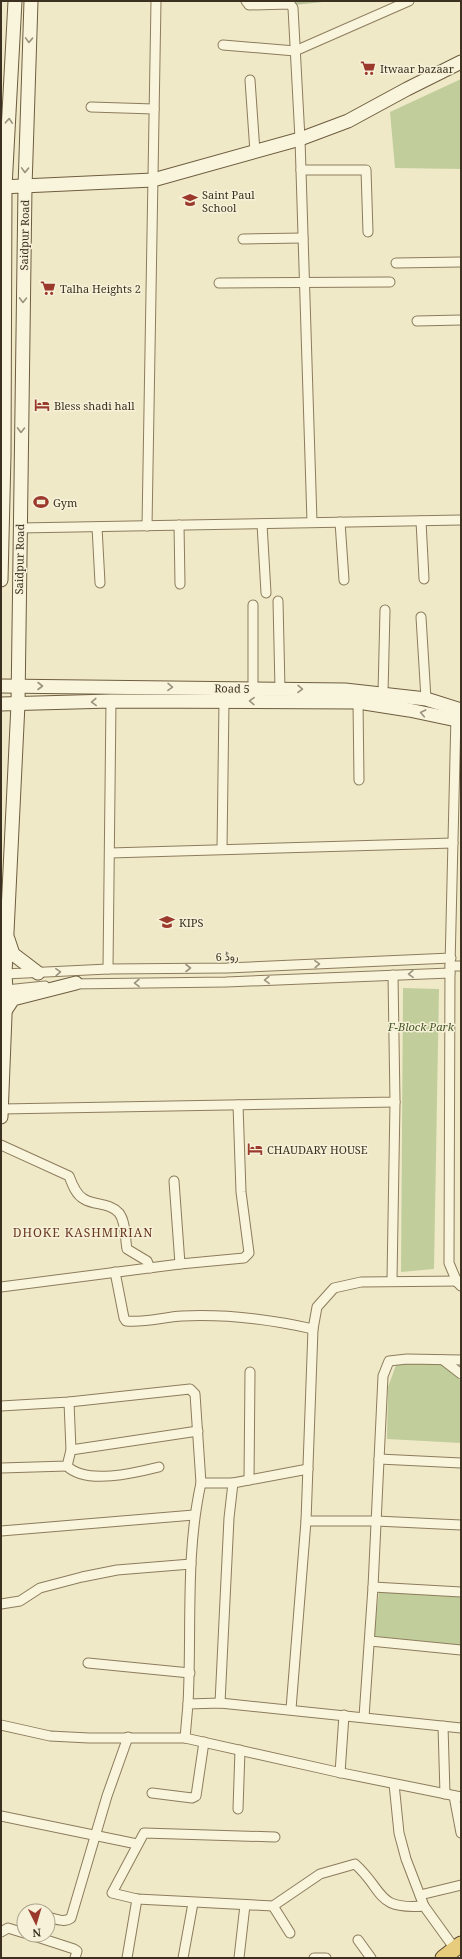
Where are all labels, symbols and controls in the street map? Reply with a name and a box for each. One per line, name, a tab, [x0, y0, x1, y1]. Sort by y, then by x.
one-way arrow	[25, 37, 34, 43]
supermarket icon: Itwaar bazaar	[359, 59, 377, 77]
place label: Itwaar bazaar	[380, 61, 455, 76]
one-way arrow	[4, 118, 13, 124]
one-way arrow	[21, 167, 30, 173]
place label: Saint Paul School	[202, 187, 255, 215]
school or university icon: Saint Paul School	[181, 191, 199, 209]
street label: Saidpur Road	[16, 199, 32, 271]
supermarket icon: Talha Heights 2	[39, 279, 57, 297]
place label: Talha Heights 2	[60, 281, 141, 296]
one-way arrow	[19, 297, 27, 303]
hotel icon: Bless shadi hall	[33, 396, 51, 414]
place label: Bless shadi hall	[54, 398, 135, 413]
one-way arrow	[17, 427, 25, 433]
sports icon: Gym	[32, 493, 50, 511]
place label: Gym	[53, 495, 78, 510]
street label: Saidpur Road	[11, 523, 27, 595]
street label: Road 5	[214, 680, 250, 696]
one-way arrow	[37, 682, 43, 690]
one-way arrow	[167, 683, 173, 691]
one-way arrow	[297, 685, 303, 693]
one-way arrow	[249, 697, 255, 705]
one-way arrow	[91, 698, 97, 706]
one-way arrow	[420, 709, 426, 717]
school or university icon: KIPS	[158, 913, 176, 931]
place label: KIPS	[179, 915, 203, 930]
street label: روڈ 6	[215, 948, 239, 964]
one-way arrow	[314, 960, 320, 968]
one-way arrow	[185, 964, 191, 972]
one-way arrow	[55, 967, 61, 976]
one-way arrow	[408, 970, 414, 979]
one-way arrow	[264, 976, 270, 985]
one-way arrow	[134, 979, 140, 987]
park label: F-Block Park	[387, 1019, 455, 1034]
hotel icon: CHAUDARY HOUSE	[246, 1140, 264, 1158]
place label: CHAUDARY HOUSE	[267, 1142, 368, 1157]
district label: DHOKE KASHMIRIAN	[13, 1224, 153, 1241]
north arrow	[16, 1903, 56, 1943]
text: N	[32, 1926, 42, 1941]

